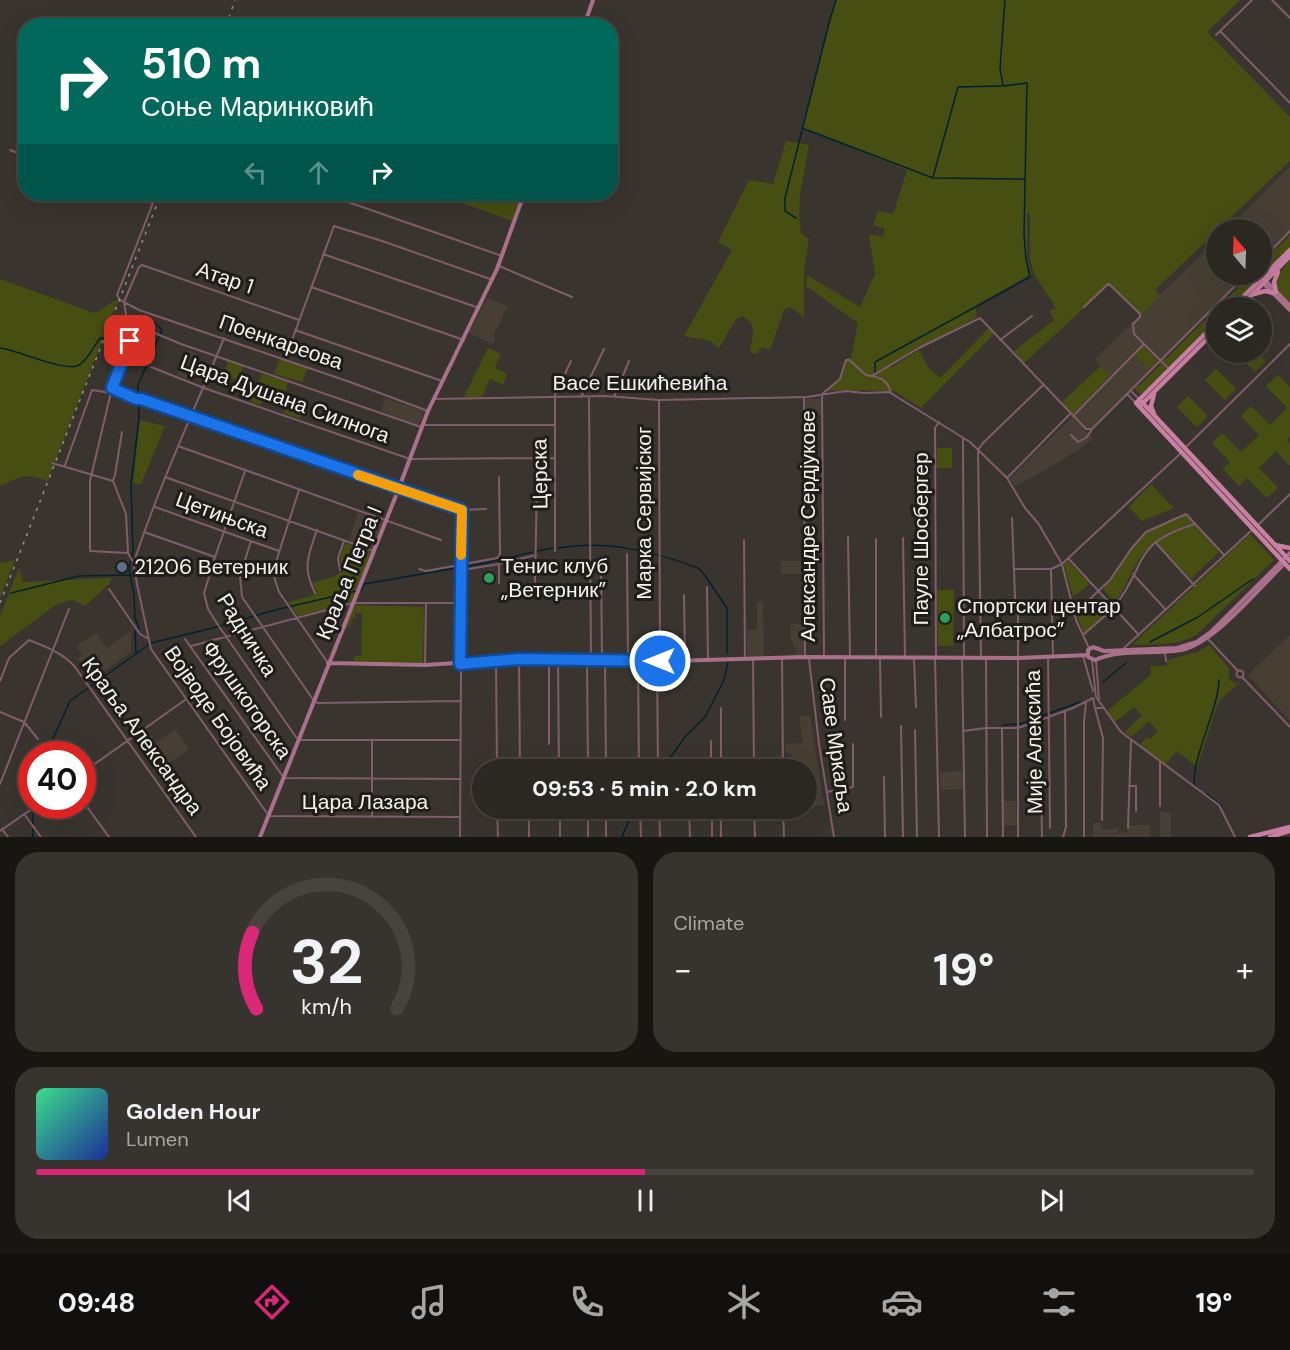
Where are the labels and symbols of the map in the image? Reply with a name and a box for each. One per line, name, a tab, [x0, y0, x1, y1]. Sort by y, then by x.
north arrow	[1206, 219, 1272, 285]
street label: Атар 1	[193, 255, 257, 301]
street label: Поенкареова	[215, 308, 347, 376]
pin	[104, 315, 155, 366]
street label: Цара Душана Силнога	[177, 348, 394, 450]
street label: Васе Ешкићевића	[553, 369, 728, 397]
street label: Александре Сердјукове	[794, 410, 822, 642]
street label: Марка Сервијског	[630, 426, 658, 600]
street label: Церска	[525, 438, 555, 510]
street label: Пауле Шосбергер	[907, 452, 935, 626]
street label: Цетињска	[172, 485, 273, 545]
street label: Краља Петра I	[310, 502, 388, 644]
place label: Тенис клуб „Ветерник”	[501, 552, 608, 604]
place label: 21206 Ветерник	[134, 553, 289, 581]
marker: 21206 Ветерник	[115, 560, 129, 574]
marker: Тенис клуб „Ветерник”	[482, 571, 496, 585]
street label: Радничка	[211, 588, 284, 682]
place label: Спортски центар „Албатрос”	[957, 592, 1121, 644]
marker: Спортски центар „Албатрос”	[938, 611, 952, 625]
position arrow	[628, 629, 692, 693]
street label: Фрушкогорска	[196, 635, 298, 765]
street label: Војводе Бојовића	[158, 640, 278, 796]
street label: Краља Александра	[75, 651, 209, 821]
street label: Мије Алексића	[1019, 669, 1049, 814]
street label: Саве Мркаља	[813, 675, 859, 815]
speed limit sign: 40	[18, 741, 96, 819]
street label: Цара Лазара	[302, 788, 429, 816]

